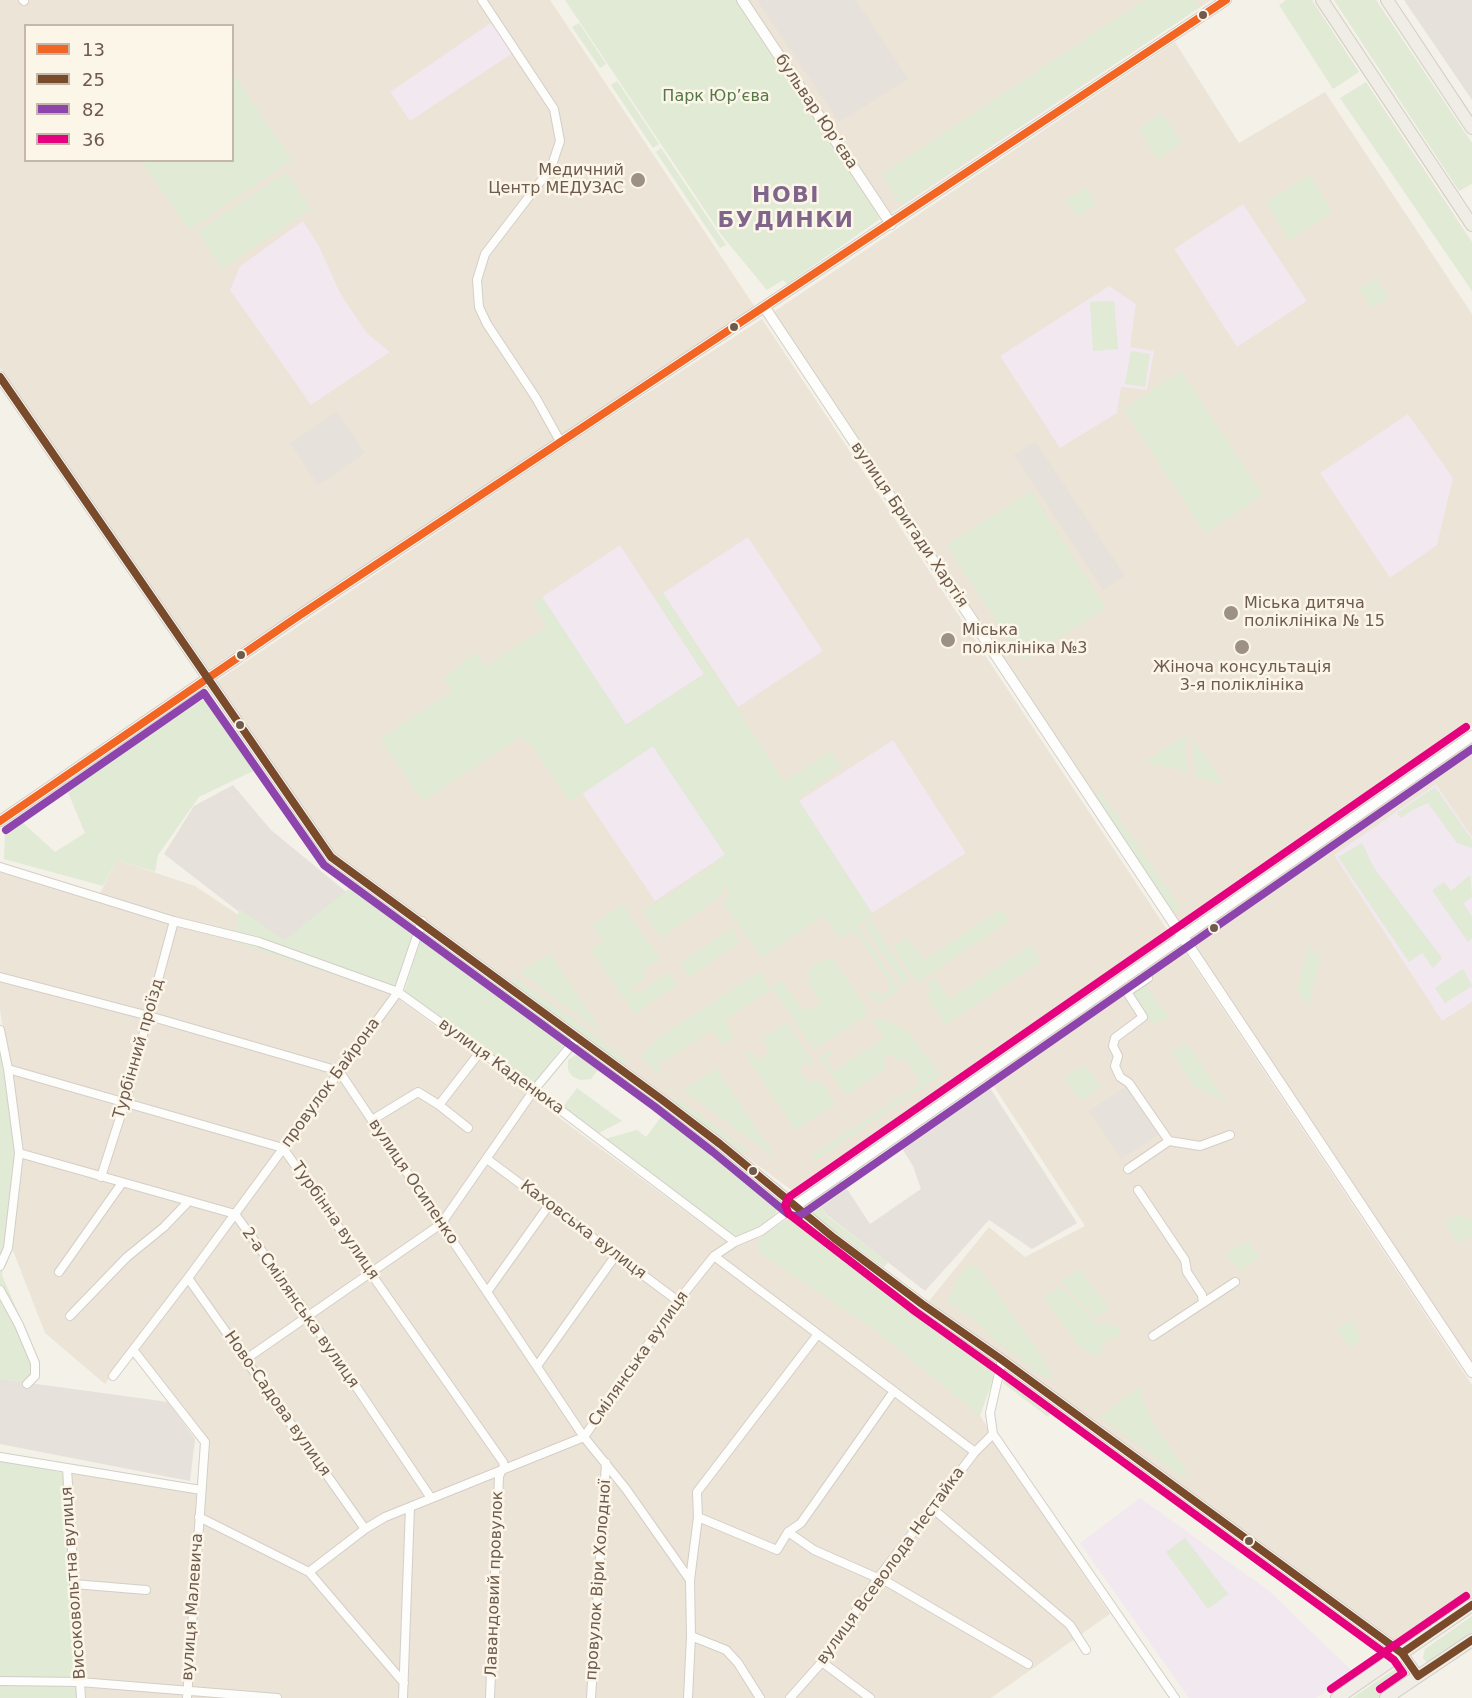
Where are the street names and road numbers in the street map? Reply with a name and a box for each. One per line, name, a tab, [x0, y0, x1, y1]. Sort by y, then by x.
street label: бульвар Юрʼєва	[771, 51, 861, 173]
street label: вулиця Бригади Хартія	[846, 438, 972, 612]
street label: Турбінний проїзд	[110, 977, 168, 1121]
street label: провулок Байрона	[278, 1014, 384, 1152]
street label: вулиця Каденюка	[434, 1015, 568, 1119]
street label: вулиця Осипенко	[364, 1116, 462, 1248]
street label: Турбінна вулиця	[287, 1158, 383, 1284]
street label: Каховська вулиця	[516, 1176, 650, 1284]
street label: 2-а Смілянська вулиця	[237, 1224, 363, 1392]
street label: Смілянська вулиця	[585, 1288, 693, 1430]
street label: Ново-Садова вулиця	[220, 1328, 334, 1480]
street label: вулиця Всеволода Нестайка	[813, 1463, 969, 1669]
street label: провулок Віри Холодної	[582, 1479, 616, 1681]
street label: Високовольтна вулиця	[58, 1486, 90, 1680]
street label: Лавандовий провулок	[482, 1490, 508, 1678]
street label: вулиця Малевича	[178, 1533, 208, 1681]

